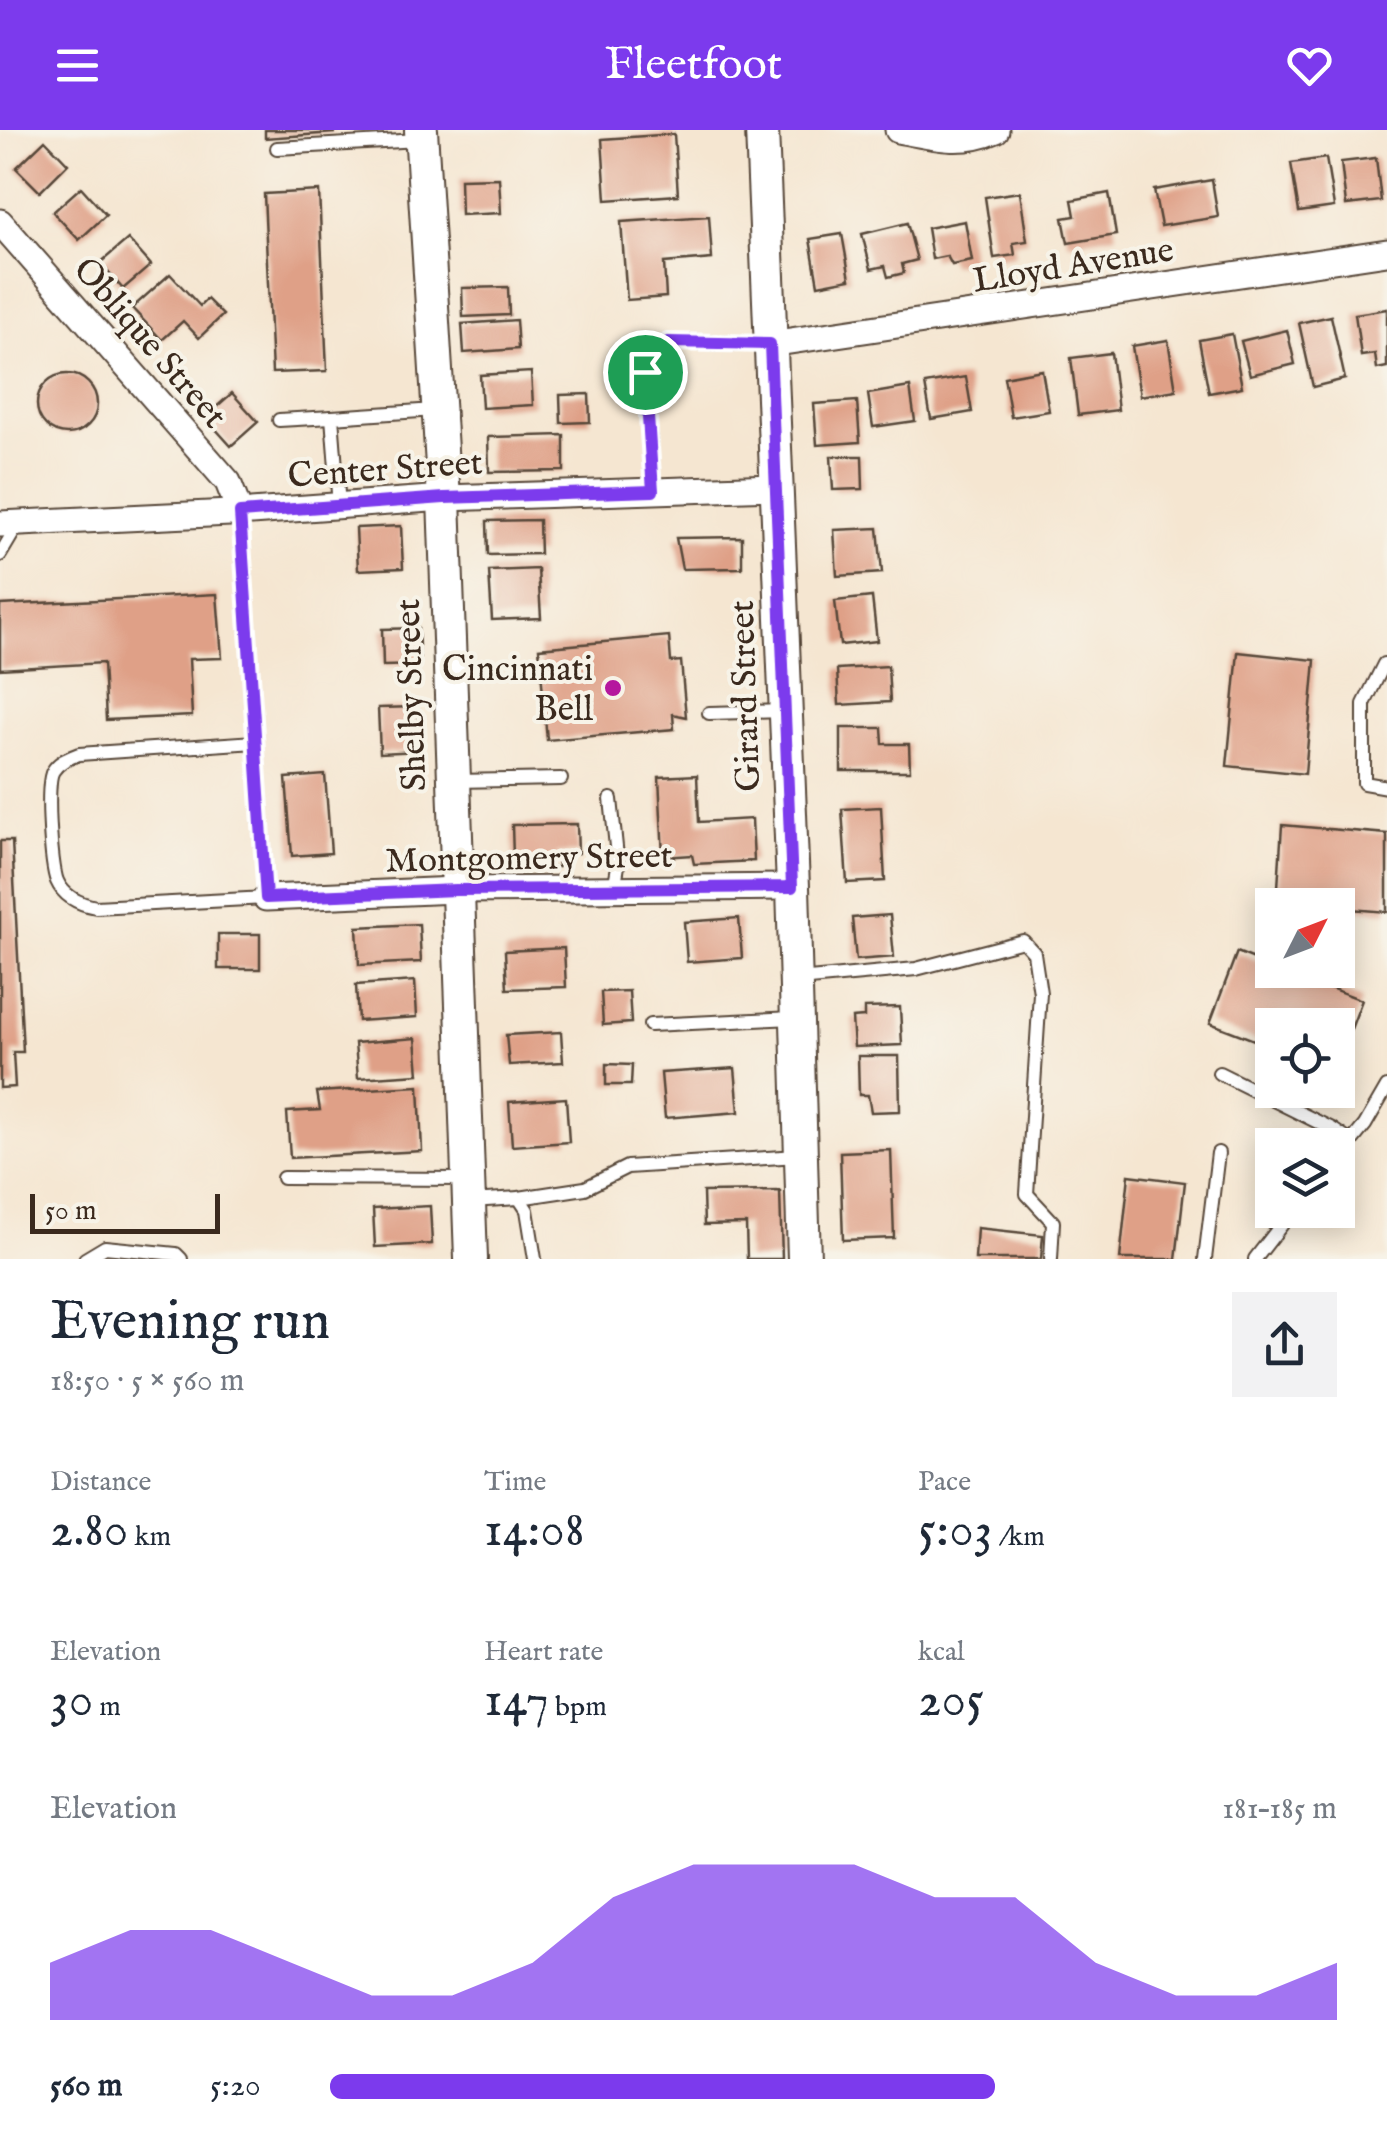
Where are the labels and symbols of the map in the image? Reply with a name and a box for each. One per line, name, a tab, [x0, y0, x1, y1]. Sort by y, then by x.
street label: Lloyd Avenue	[970, 228, 1177, 305]
street label: Oblique Street	[62, 249, 236, 439]
pin	[603, 330, 688, 415]
street label: Center Street	[286, 441, 484, 500]
street label: Shelby Street	[387, 598, 438, 792]
street label: Girard Street	[721, 600, 772, 792]
place label: Cincinnati Bell	[442, 648, 593, 733]
marker: Cincinnati Bell	[602, 677, 624, 699]
street label: Montgomery Street	[385, 834, 673, 885]
north arrow	[1255, 888, 1355, 988]
scale bar	[30, 1189, 220, 1234]

